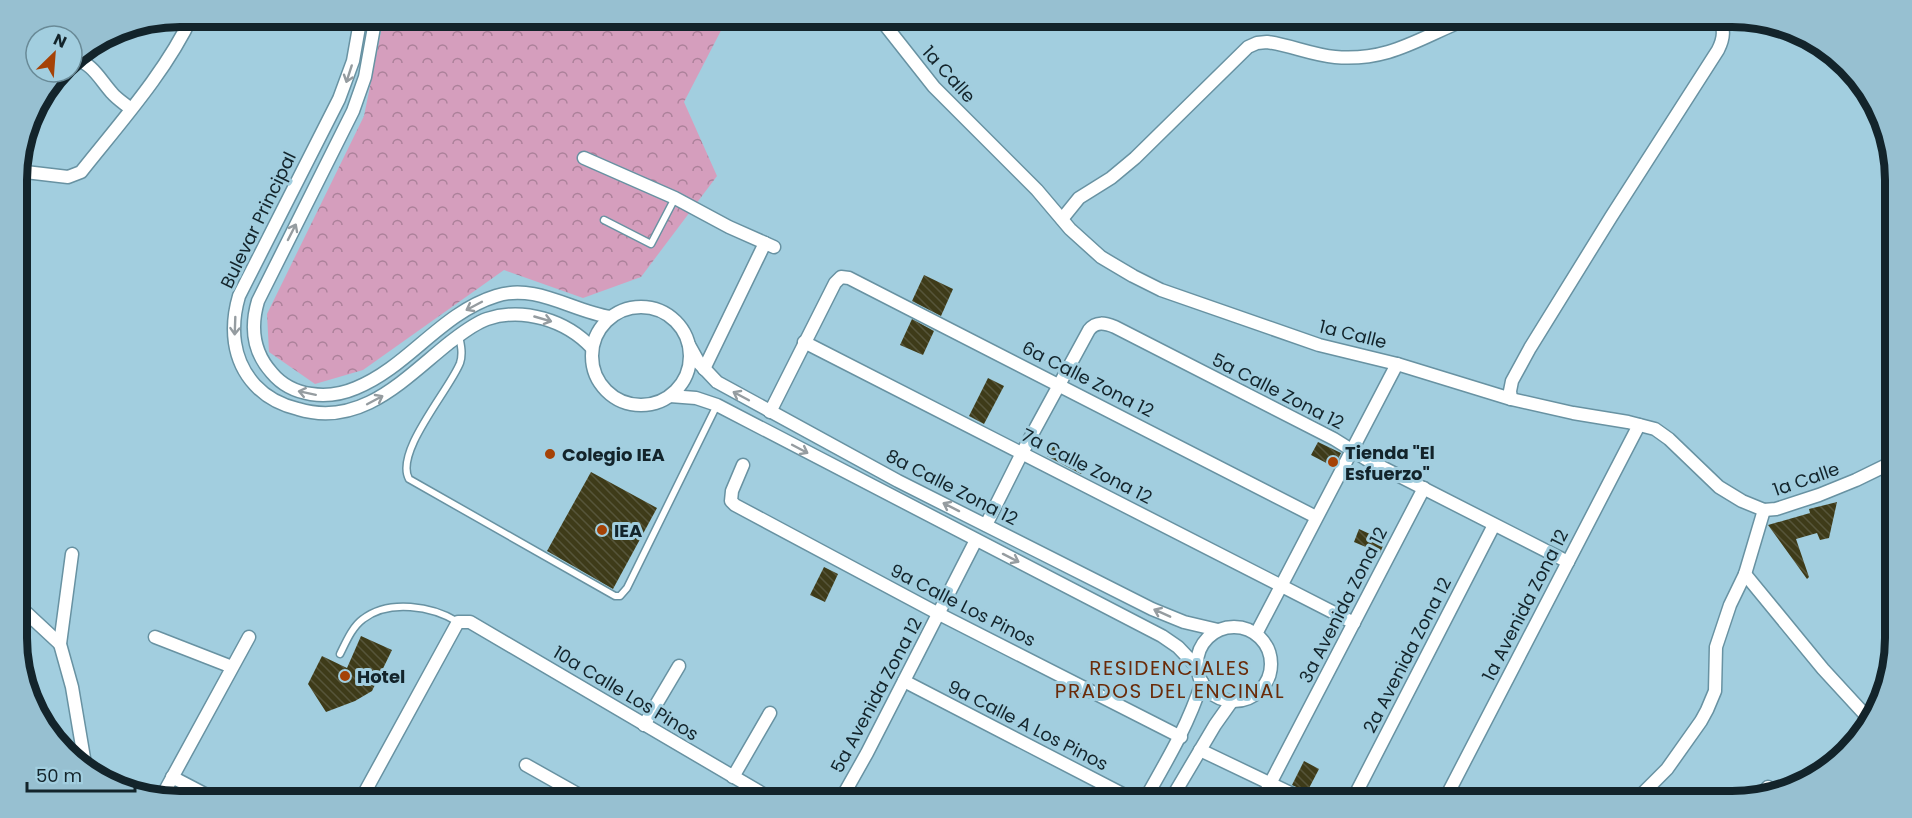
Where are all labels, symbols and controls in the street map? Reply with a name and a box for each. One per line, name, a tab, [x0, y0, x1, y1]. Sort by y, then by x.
north arrow	[24, 24, 84, 84]
text: N	[50, 28, 70, 54]
street label: 1a Calle	[917, 40, 981, 108]
one-way arrow	[343, 64, 354, 83]
street label: Bulevar Principal	[214, 147, 302, 293]
one-way arrow	[287, 224, 298, 242]
one-way arrow	[465, 300, 483, 312]
one-way arrow	[533, 314, 552, 325]
street label: 1a Calle	[1317, 314, 1389, 354]
one-way arrow	[229, 316, 240, 336]
street label: 6a Calle Zona 12	[1018, 335, 1158, 423]
street label: 5a Calle Zona 12	[1208, 347, 1348, 435]
one-way arrow	[297, 386, 316, 398]
one-way arrow	[733, 390, 750, 402]
one-way arrow	[366, 394, 383, 406]
street label: 7a Calle Zona 12	[1017, 422, 1157, 510]
place label: Tienda "El Esfuerzo"	[1345, 440, 1435, 486]
place label: Colegio IEA	[562, 442, 665, 467]
one-way arrow	[791, 443, 808, 455]
street label: 8a Calle Zona 12	[882, 443, 1022, 531]
marker: Colegio IEA	[543, 447, 557, 461]
marker: Tienda "El Esfuerzo"	[1326, 455, 1340, 469]
street label: 1a Calle	[1769, 456, 1843, 502]
one-way arrow	[942, 501, 960, 513]
place label: IEA	[614, 518, 642, 543]
marker: IEA	[595, 523, 609, 537]
street label: 3a Avenida Zona 12	[1293, 523, 1393, 687]
street label: 1a Avenida Zona 12	[1476, 525, 1574, 685]
one-way arrow	[1001, 553, 1019, 564]
street label: 9a Calle Los Pinos	[886, 558, 1040, 652]
street label: 2a Avenida Zona 12	[1357, 573, 1457, 737]
one-way arrow	[1154, 607, 1172, 619]
street label: 5a Avenida Zona 12	[824, 613, 928, 777]
street label: 10a Calle Los Pinos	[549, 640, 703, 746]
district label: RESIDENCIALES PRADOS DEL ENCINAL	[1055, 654, 1285, 705]
place label: Hotel	[357, 664, 405, 689]
marker: Hotel	[338, 669, 352, 683]
street label: 9a Calle A Los Pinos	[944, 674, 1112, 776]
scale bar	[27, 755, 135, 793]
text: 50 m	[36, 763, 82, 788]

